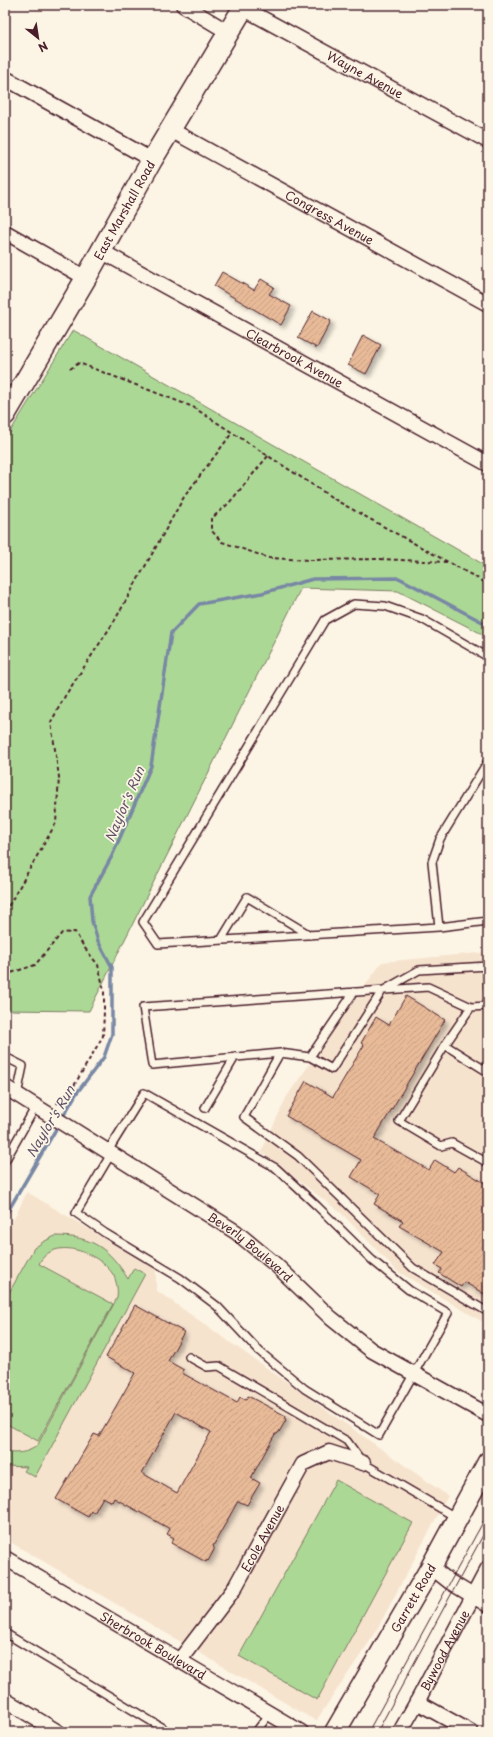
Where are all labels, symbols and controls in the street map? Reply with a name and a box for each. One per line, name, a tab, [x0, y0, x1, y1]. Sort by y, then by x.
north arrow	[18, 18, 58, 58]
text: N	[35, 38, 51, 57]
street label: Wayne Avenue	[324, 46, 407, 103]
street label: East Marshall Road	[89, 157, 159, 263]
street label: Congress Avenue	[282, 185, 378, 249]
street label: Clearbrook Avenue	[243, 324, 347, 392]
water label: Naylor's Run	[100, 762, 149, 845]
water label: Naylor's Run	[21, 1081, 79, 1160]
street label: Beverly Boulevard	[204, 1207, 297, 1286]
street label: Ecole Avenue	[236, 1500, 288, 1575]
street label: Garrett Road	[386, 1560, 440, 1636]
street label: Bywood Avenue	[416, 1606, 473, 1694]
street label: Sherbrook Boulevard	[97, 1607, 210, 1684]

